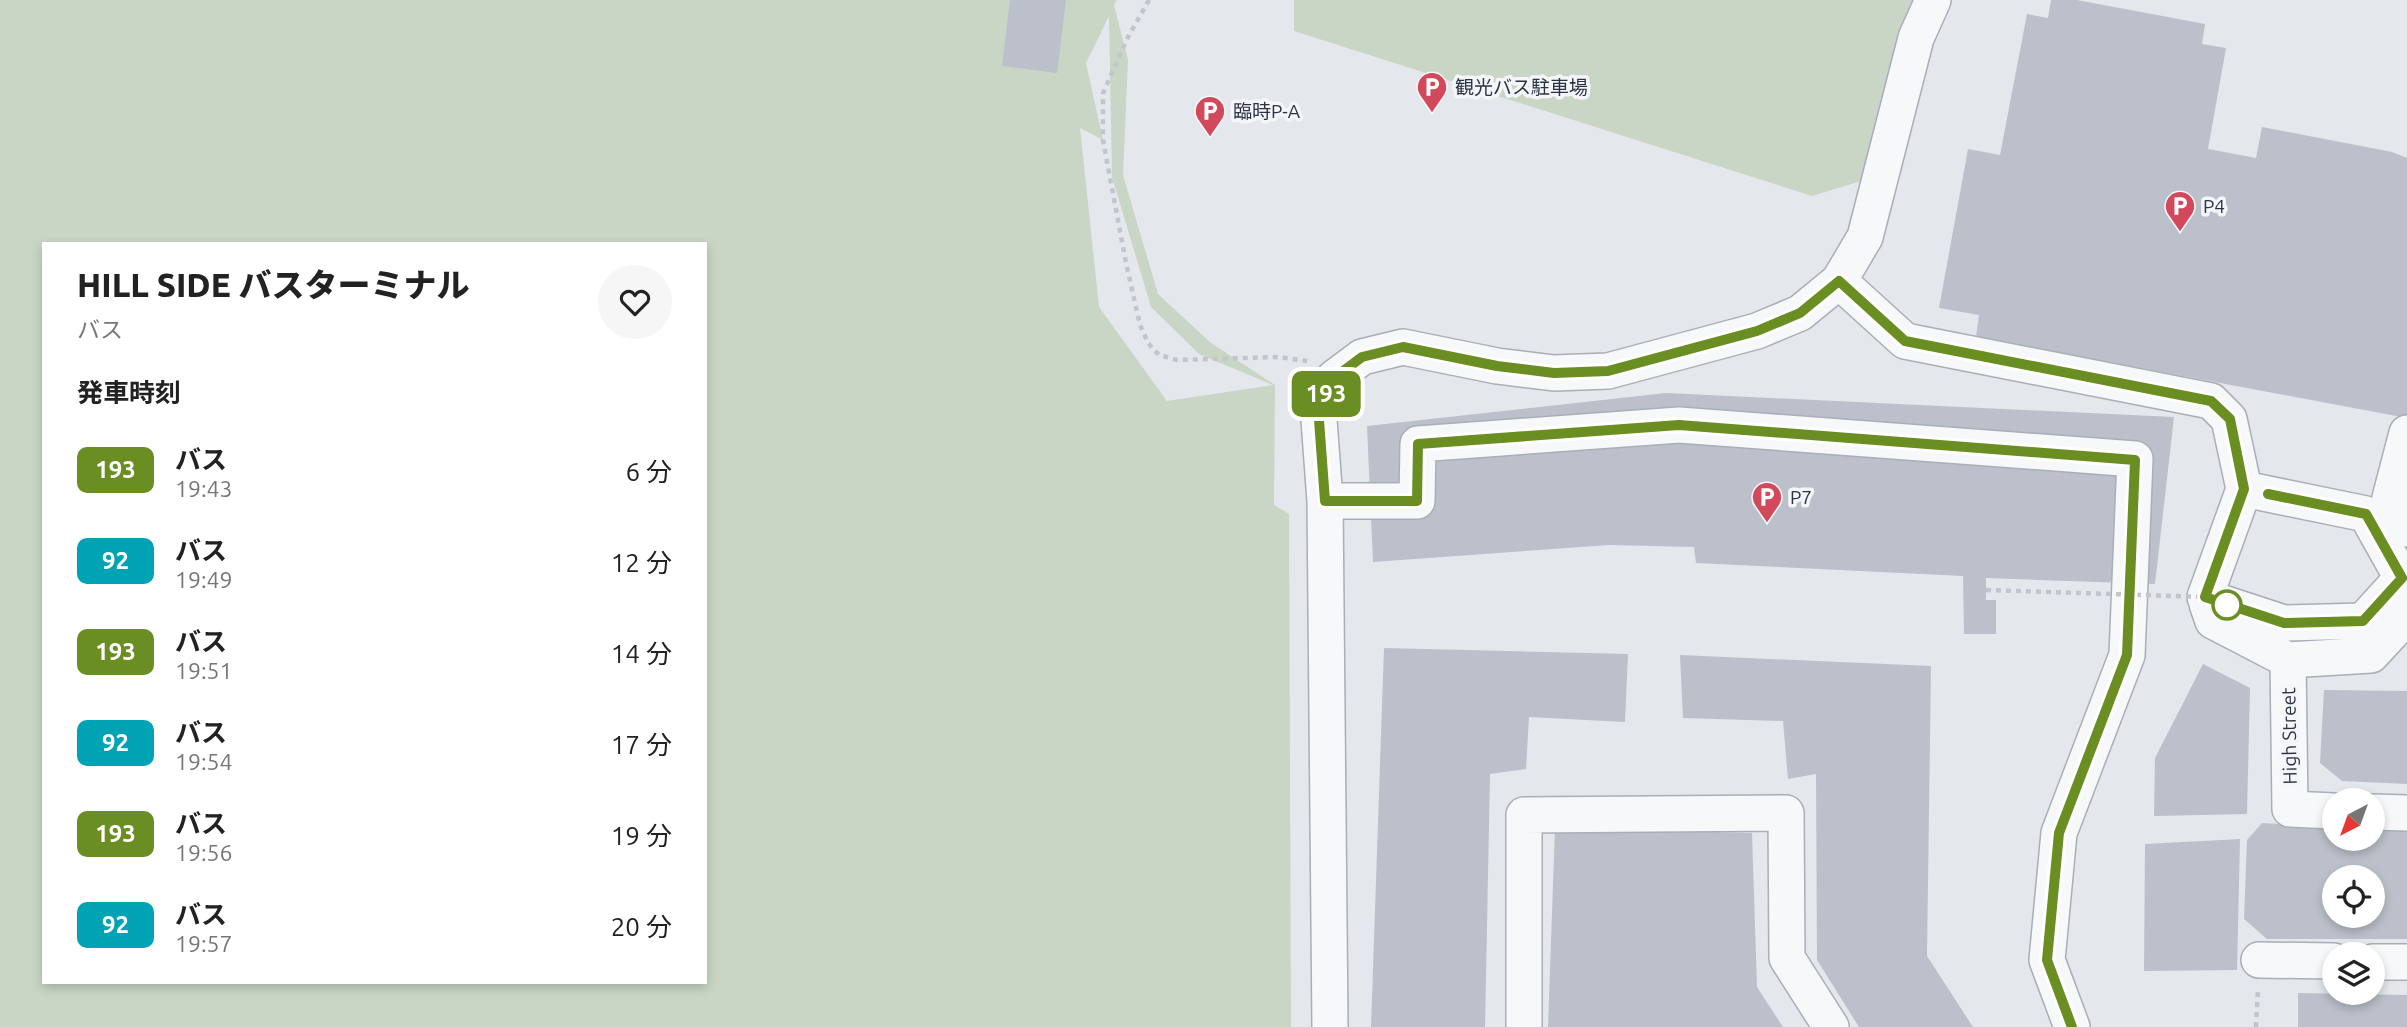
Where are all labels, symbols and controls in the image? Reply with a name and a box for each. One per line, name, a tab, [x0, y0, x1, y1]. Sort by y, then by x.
parking icon: 観光バス駐車場	[1415, 70, 1449, 114]
place label: 観光バス駐車場	[1455, 76, 1588, 98]
parking icon: 臨時P-A	[1193, 94, 1227, 138]
place label: 臨時P-A	[1233, 100, 1301, 122]
parking icon: P4	[2163, 189, 2197, 233]
place label: P4	[2203, 195, 2225, 217]
button: heart	[598, 265, 672, 339]
text: HILL SIDE バスターミナル	[77, 266, 470, 303]
text: バス	[77, 317, 123, 342]
line badge: 193	[1286, 371, 1366, 417]
text: 発車時刻	[77, 378, 181, 407]
text: 193	[1306, 380, 1346, 407]
text: バス	[175, 445, 227, 474]
text: 193	[95, 456, 136, 483]
text: 6 分	[625, 457, 672, 486]
text: 19:43	[175, 476, 233, 501]
parking icon: P7	[1750, 480, 1784, 524]
place label: P7	[1790, 486, 1812, 508]
text: バス	[175, 536, 227, 565]
text: 92	[102, 547, 129, 574]
text: 12 分	[611, 548, 672, 577]
text: 19:49	[175, 567, 233, 592]
unlabelled marker	[2212, 590, 2242, 620]
text: バス	[175, 627, 227, 656]
text: 193	[95, 638, 136, 665]
text: 14 分	[611, 639, 672, 668]
text: 19:51	[175, 658, 233, 683]
street label: High Street	[2277, 687, 2301, 785]
text: バス	[175, 718, 227, 747]
text: 92	[102, 729, 129, 756]
text: 17 分	[611, 730, 672, 759]
text: 19:54	[175, 749, 233, 774]
north arrow	[2322, 788, 2385, 850]
map controls	[2322, 788, 2385, 1005]
text: バス	[175, 809, 227, 838]
text: 193	[95, 820, 136, 847]
text: 19 分	[611, 821, 672, 850]
text: 19:56	[175, 840, 233, 865]
button: locate	[2322, 865, 2385, 928]
text: バス	[175, 900, 227, 929]
text: 92	[102, 911, 129, 938]
text: 20 分	[611, 912, 672, 941]
text: 19:57	[175, 931, 233, 956]
button: layers	[2322, 942, 2385, 1005]

